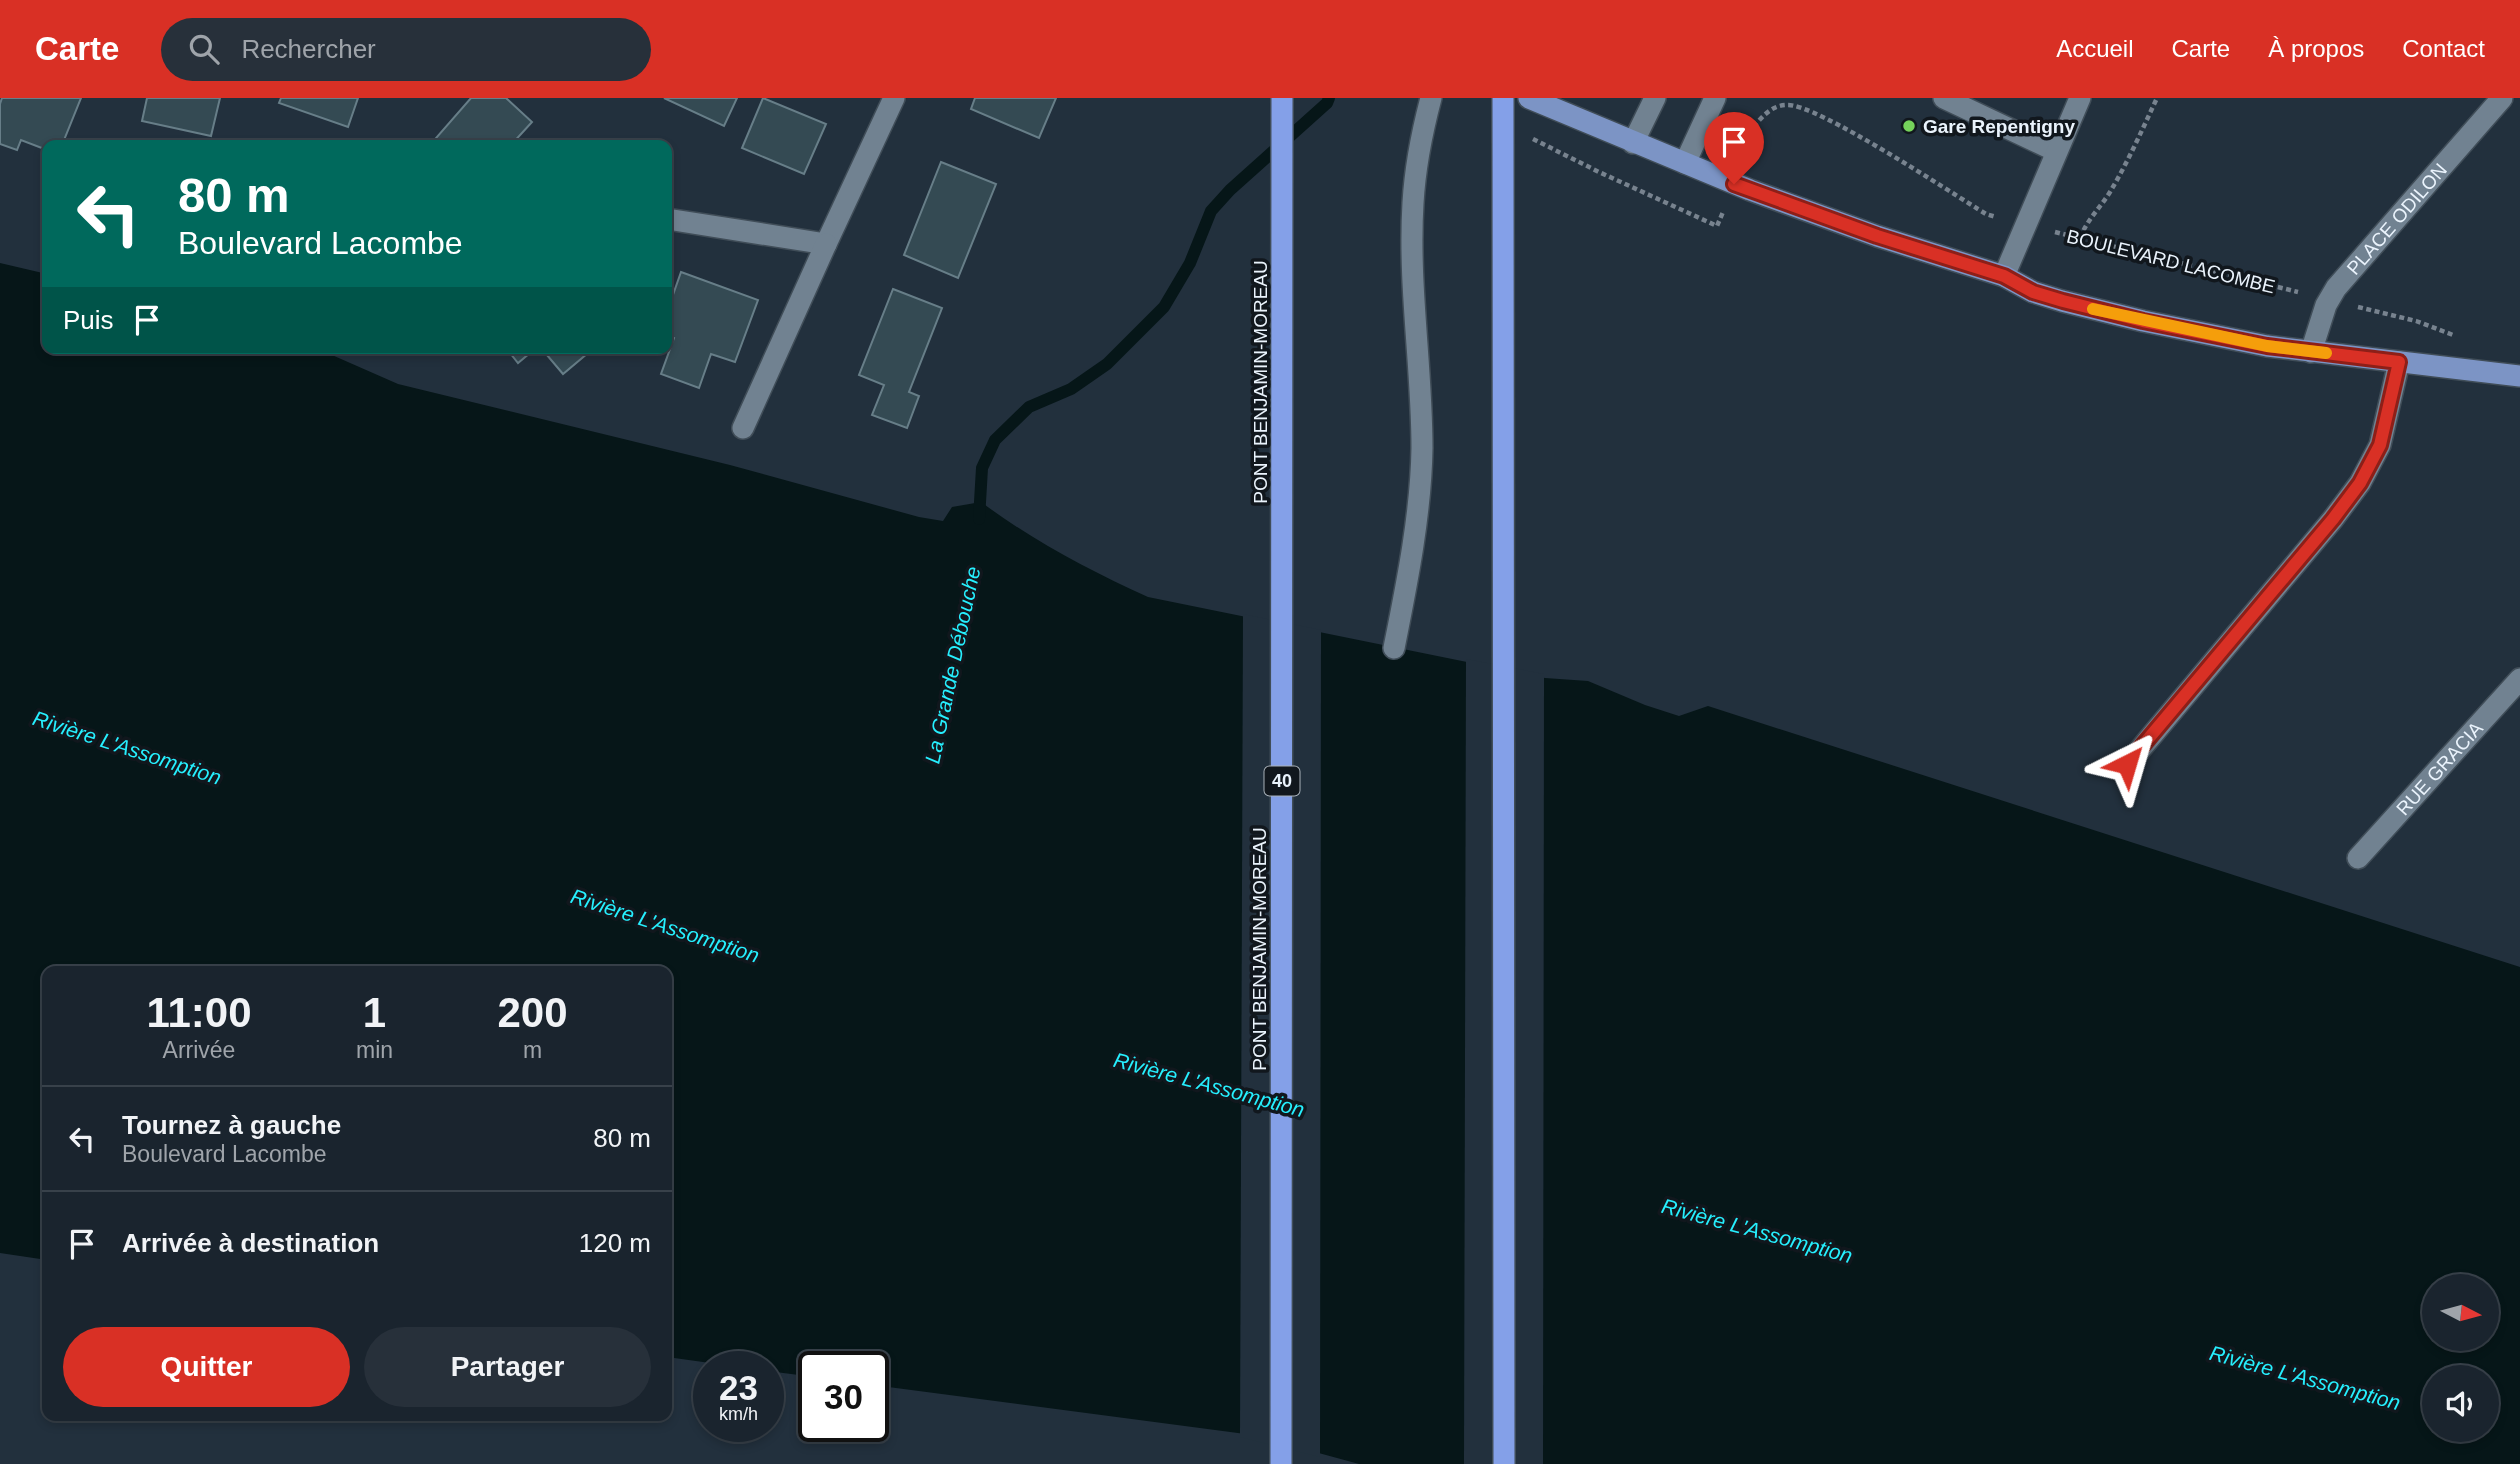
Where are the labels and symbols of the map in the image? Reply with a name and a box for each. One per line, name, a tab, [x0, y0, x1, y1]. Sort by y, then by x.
pin	[1704, 112, 1764, 184]
place label: Gare Repentigny	[1923, 116, 2075, 137]
marker: Gare Repentigny	[1901, 118, 1917, 134]
street label: PLACE ODILON	[2343, 159, 2451, 279]
street label: BOULEVARD LACOMBE	[2065, 225, 2277, 298]
street label: PONT BENJAMIN-MOREAU	[1250, 260, 1271, 504]
water label: La Grande Débouche	[920, 564, 985, 765]
water label: Rivière L'Assomption	[30, 706, 224, 789]
street label: RUE GRACIA	[2392, 717, 2487, 820]
position arrow	[2090, 727, 2164, 801]
road number: 40	[1264, 766, 1300, 796]
street label: PONT BENJAMIN-MOREAU	[1249, 827, 1270, 1071]
water label: Rivière L'Assomption	[568, 884, 762, 967]
water label: Rivière L'Assomption	[1111, 1048, 1307, 1121]
water label: Rivière L'Assomption	[1659, 1194, 1855, 1267]
north arrow	[2422, 1274, 2499, 1351]
water label: Rivière L'Assomption	[2207, 1341, 2403, 1414]
speed limit sign: 30	[798, 1351, 889, 1442]

